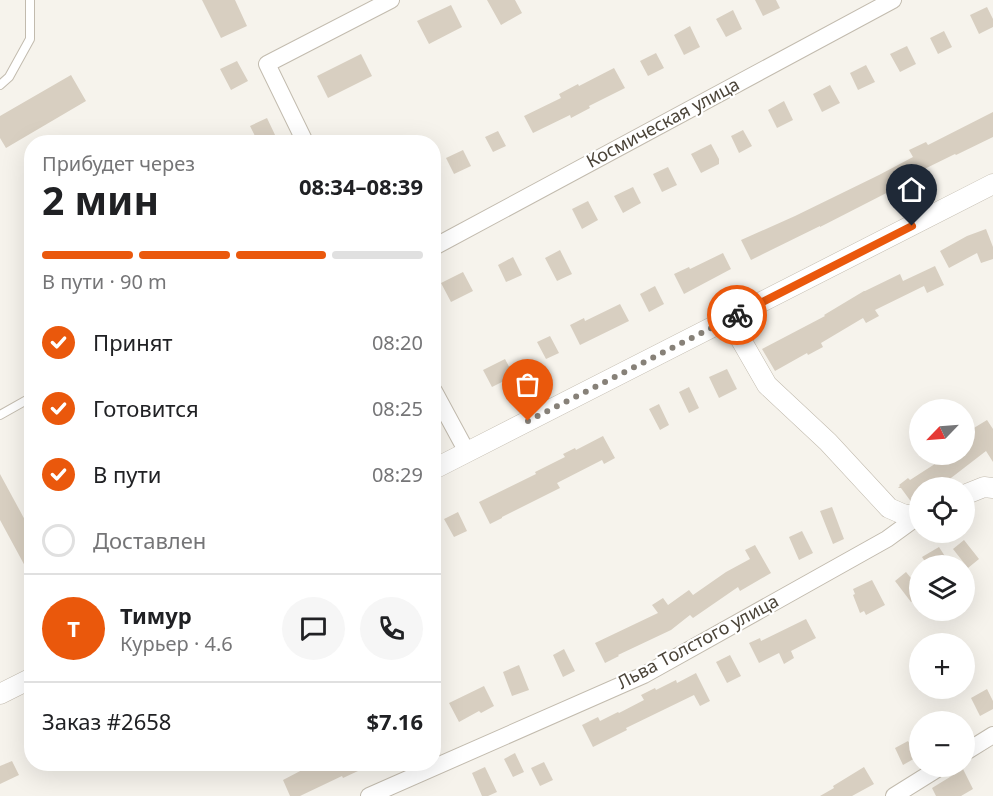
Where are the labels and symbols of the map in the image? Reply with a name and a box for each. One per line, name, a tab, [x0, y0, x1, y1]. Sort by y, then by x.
street label: Космическая улица	[582, 72, 743, 173]
pin	[886, 164, 937, 226]
courier	[707, 285, 767, 345]
pin	[502, 359, 553, 421]
north arrow	[909, 399, 975, 465]
street label: Льва Толстого улица	[613, 588, 782, 694]

